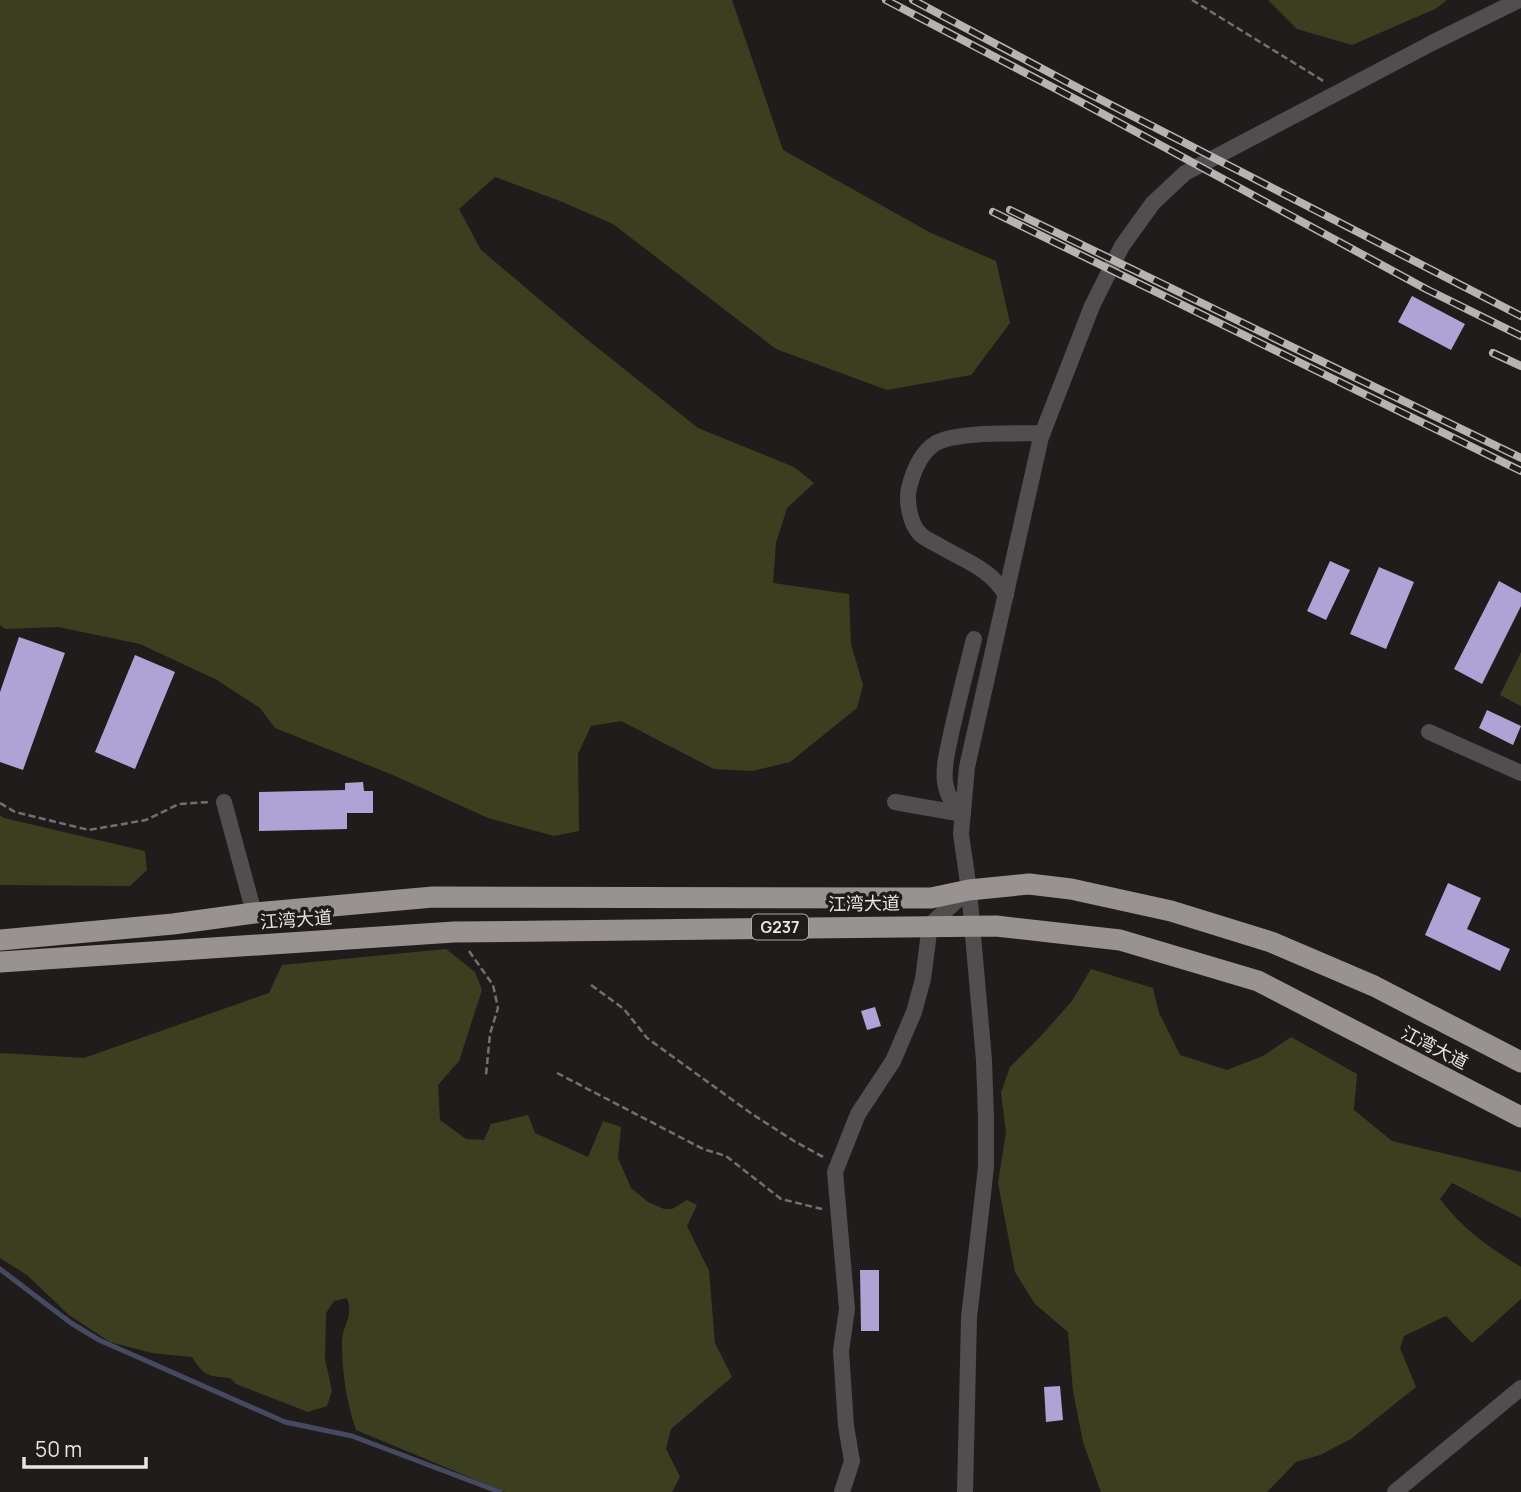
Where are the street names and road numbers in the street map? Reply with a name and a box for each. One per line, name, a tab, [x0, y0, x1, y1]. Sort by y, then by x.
street label: 江湾大道	[828, 890, 900, 916]
street label: 江湾大道	[259, 905, 333, 933]
road number: G237	[752, 914, 808, 939]
street label: 江湾大道	[1397, 1020, 1473, 1074]

